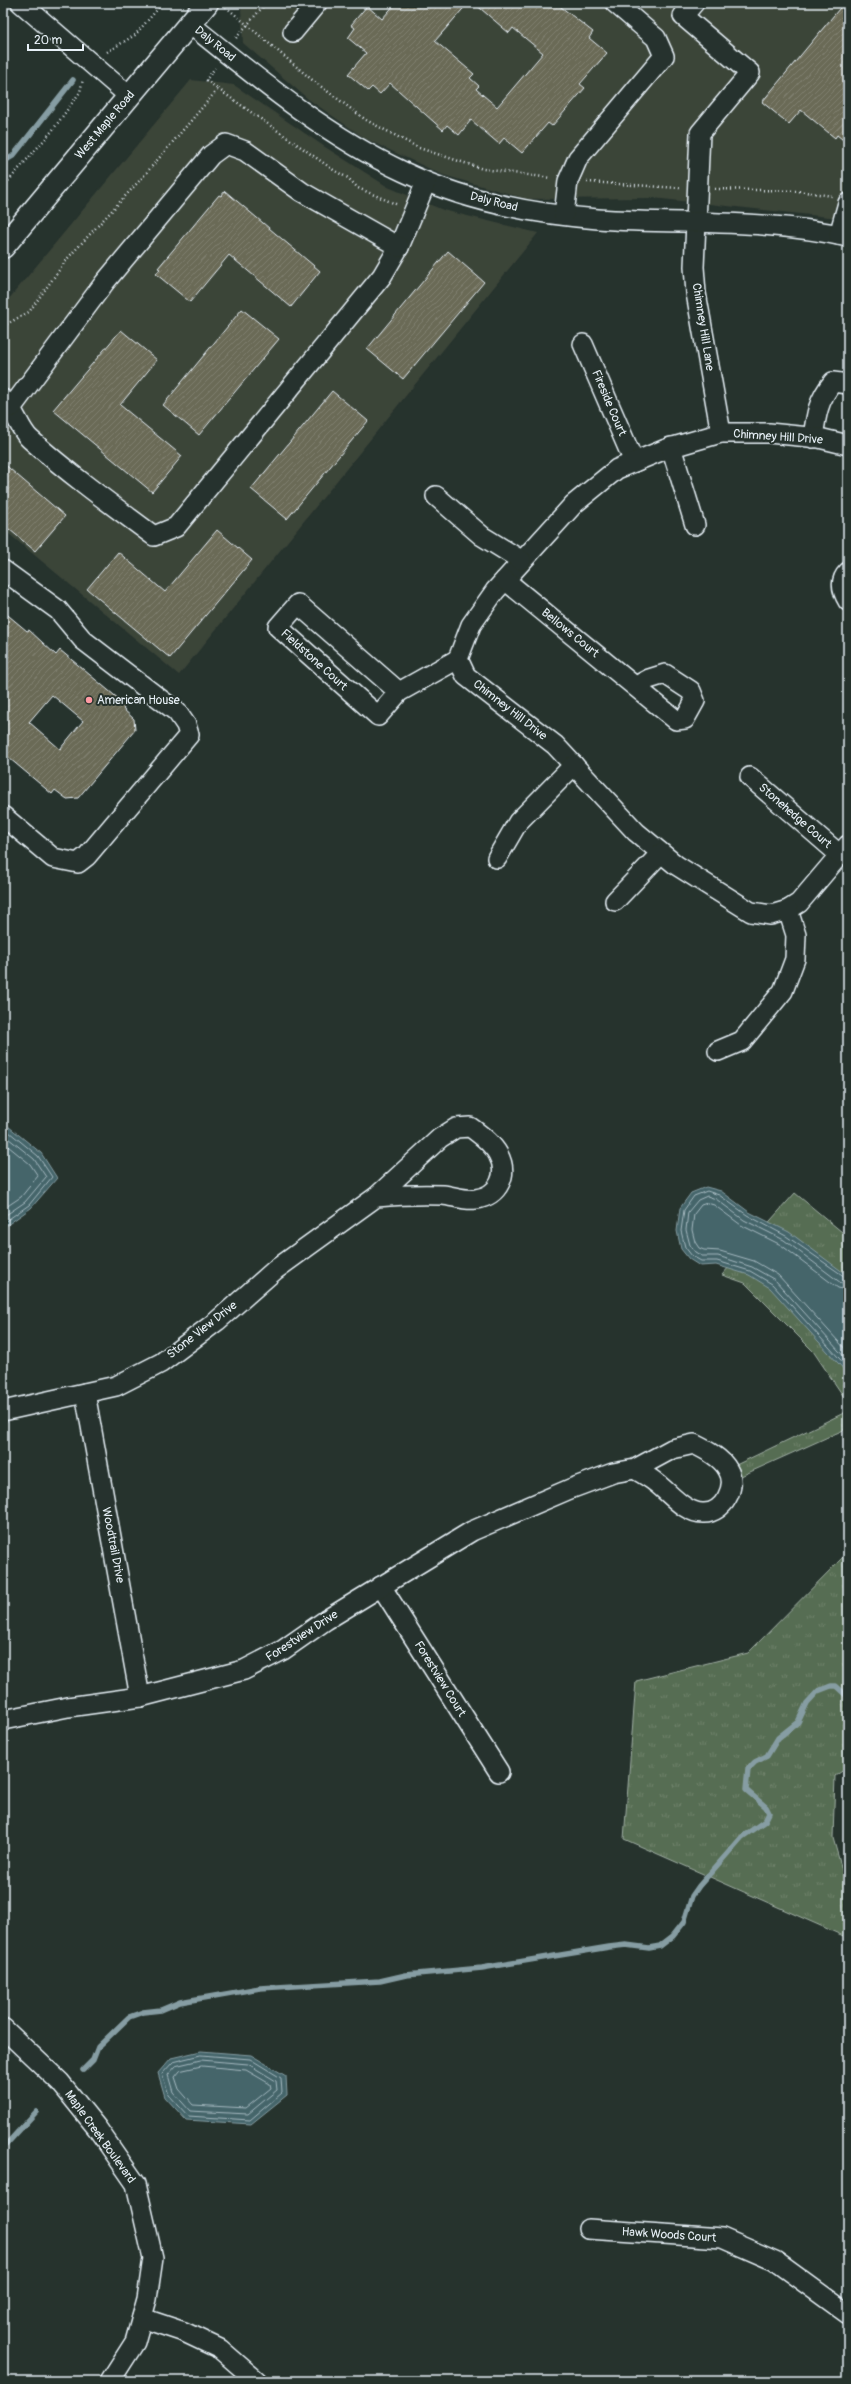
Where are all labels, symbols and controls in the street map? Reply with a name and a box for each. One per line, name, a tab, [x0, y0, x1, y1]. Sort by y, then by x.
street label: Daly Road	[191, 23, 239, 65]
scale bar	[28, 26, 83, 52]
text: 20 m	[34, 33, 63, 48]
street label: West Maple Road	[72, 88, 138, 162]
street label: Daly Road	[469, 189, 519, 215]
street label: Chimney Hill Lane	[689, 282, 717, 372]
street label: Fireside Court	[588, 368, 630, 438]
street label: Chimney Hill Drive	[733, 426, 823, 448]
street label: Bellows Court	[538, 605, 602, 661]
street label: Fieldstone Court	[277, 626, 351, 694]
street label: Chimney Hill Drive	[470, 676, 550, 744]
place label: American House	[97, 693, 180, 708]
marker: American House	[84, 695, 94, 705]
street label: Stonehedge Court	[755, 780, 835, 852]
street label: Stone View Drive	[164, 1298, 240, 1362]
street label: Woodtrail Drive	[98, 1506, 128, 1584]
street label: Forestview Drive	[263, 1607, 341, 1665]
street label: Forestview Court	[411, 1638, 469, 1720]
street label: Maple Creek Boulevard	[61, 2088, 139, 2186]
street label: Hawk Woods Court	[621, 2224, 717, 2246]

